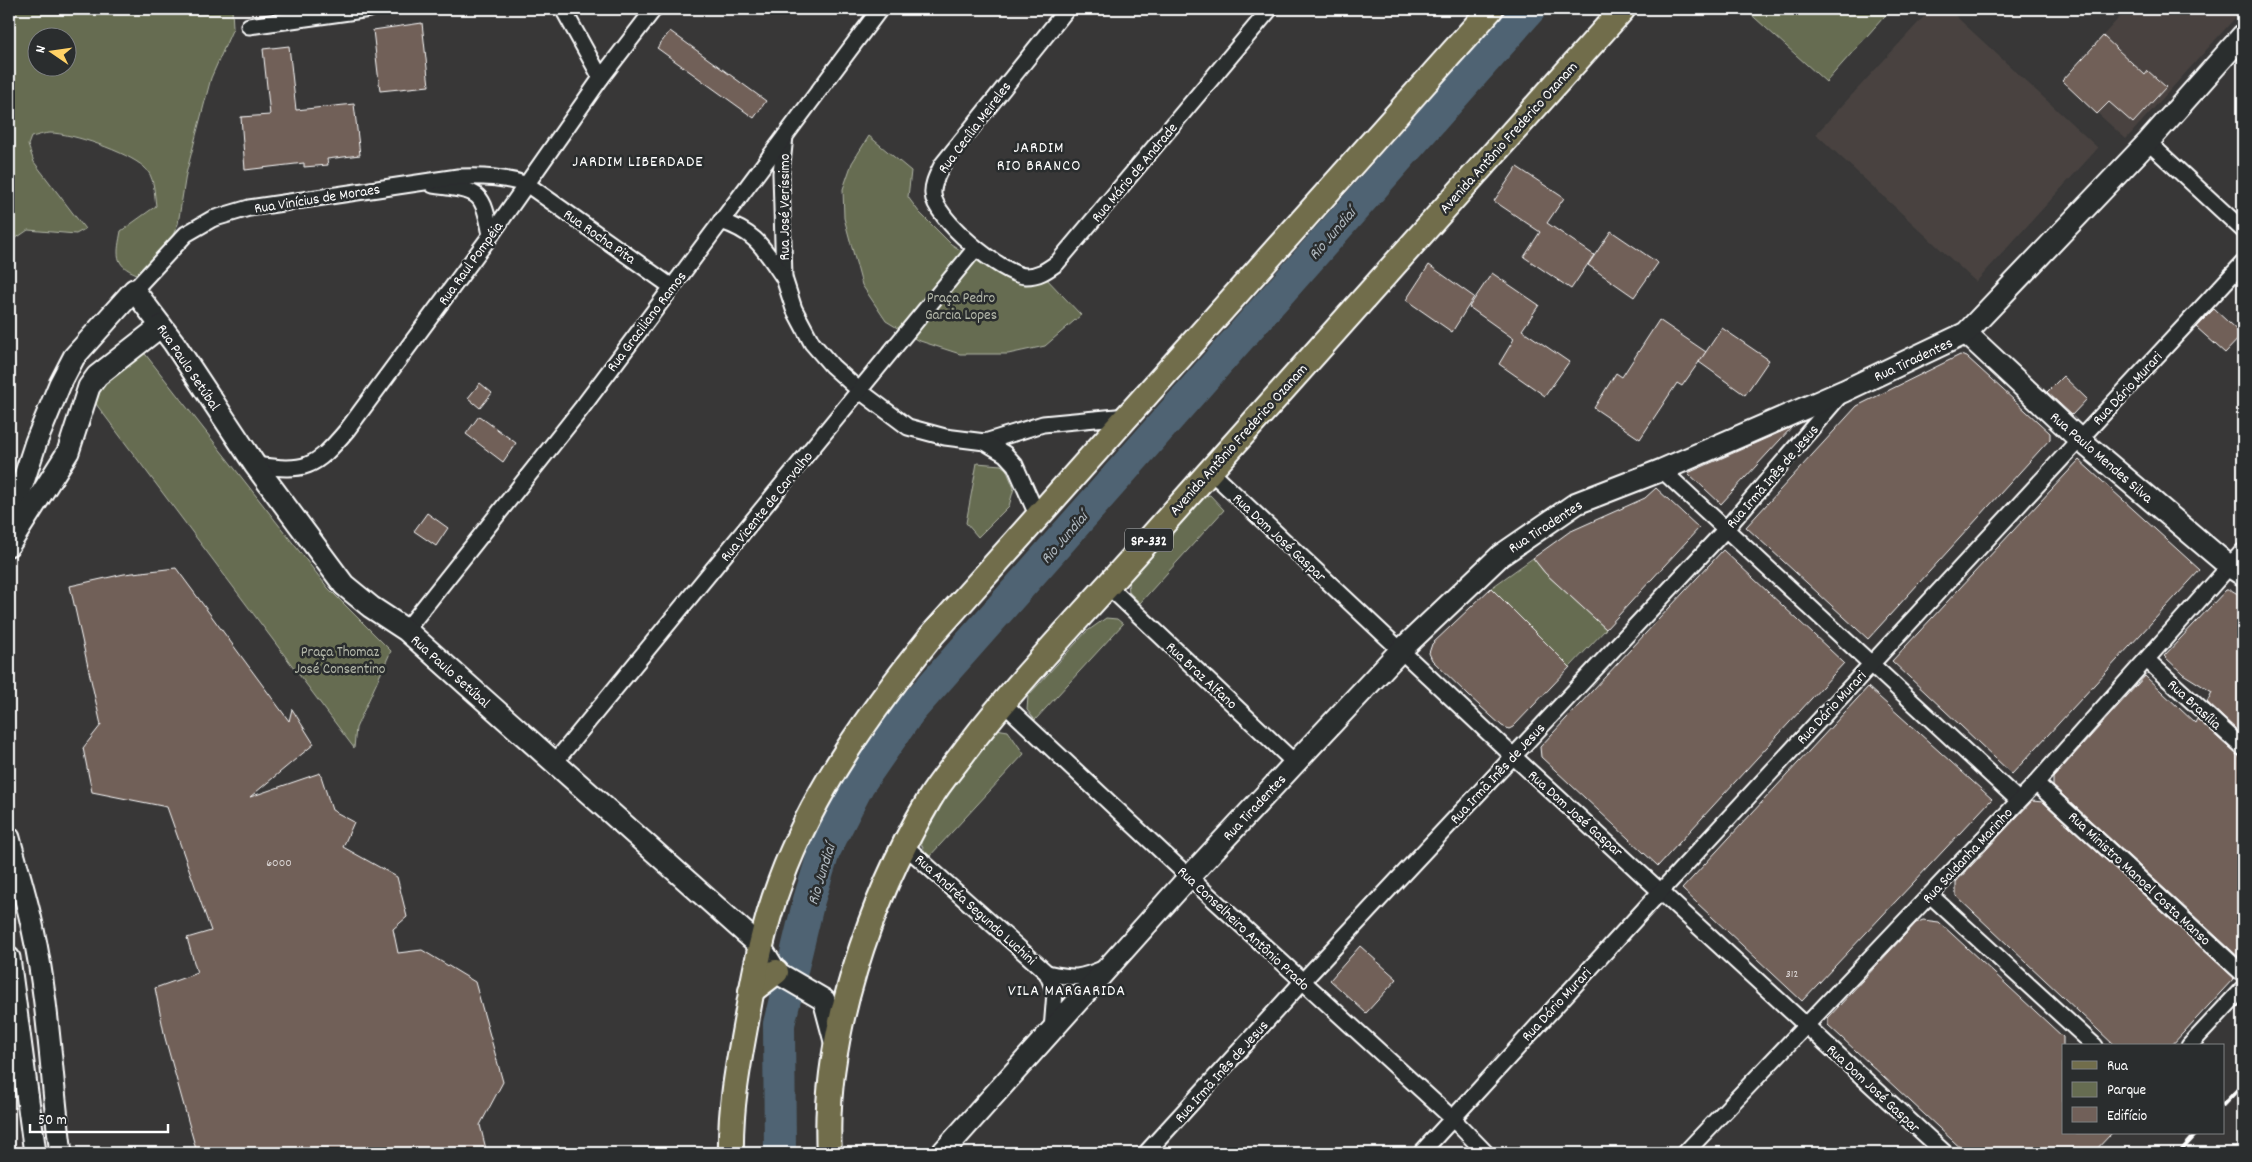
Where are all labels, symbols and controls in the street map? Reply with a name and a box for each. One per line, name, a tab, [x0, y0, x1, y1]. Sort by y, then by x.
north arrow	[28, 28, 78, 78]
text: N	[31, 44, 52, 55]
street label: Avenida Antônio Frederico Ozanam	[1435, 57, 1584, 219]
street label: Rua Cecília Meireles	[934, 77, 1018, 179]
street label: Rua Mário de Andrade	[1087, 118, 1184, 228]
district label: JARDIM RIO BRANCO	[997, 137, 1081, 178]
district label: JARDIM LIBERDADE	[572, 151, 704, 174]
street label: Rua José Veríssimo	[775, 153, 797, 261]
street label: Rua Vinícius de Moraes	[253, 179, 382, 221]
water label: Rio Jundiaí	[1304, 200, 1365, 266]
street label: Rua Rocha Pita	[558, 205, 640, 271]
street label: Rua Raul Pompéia	[434, 217, 510, 311]
street label: Rua Graciliano Ramos	[602, 267, 693, 377]
park label: Praça Pedro Garcia Lopes	[925, 288, 997, 327]
street label: Rua Paulo Setúbal	[150, 320, 225, 416]
street label: Rua Tiradentes	[1871, 333, 1957, 389]
street label: Rua Dário Murari	[2088, 347, 2169, 431]
street label: Avenida Antônio Frederico Ozanam	[1165, 359, 1314, 521]
street label: Rua Paulo Mendes Silva	[2044, 408, 2158, 510]
street label: Rua Irmã Inês de Jesus	[1722, 420, 1825, 534]
street label: Rua Vicente de Carvalho	[716, 447, 819, 567]
street label: Rua Dom José Gaspar	[1227, 489, 1331, 588]
street label: Rua Tiradentes	[1505, 495, 1588, 560]
water label: Rio Jundiaí	[1036, 504, 1097, 570]
road number: SP-332	[1125, 528, 1173, 552]
street label: Rua Paulo Setúbal	[405, 631, 495, 715]
street label: Rua Braz Alfano	[1160, 637, 1242, 716]
park label: Praça Thomaz José Consentino	[294, 642, 386, 681]
street label: Rua Dário Murari	[1792, 666, 1873, 750]
street label: Rua Brasília	[2162, 675, 2226, 737]
street label: Rua Irmã Inês de Jesus	[1446, 719, 1551, 830]
street label: Rua Dom José Gaspar	[1522, 766, 1627, 863]
street label: Rua Tiradentes	[1219, 770, 1292, 847]
street label: Rua Saldanha Marinho	[1918, 803, 2019, 909]
street label: Rua Ministro Manoel Costa Manso	[2062, 807, 2215, 952]
water label: Rio Jundiaí	[802, 838, 844, 908]
street label: Rua Andréa Segundo Luchini	[909, 850, 1041, 971]
house number: 6000	[266, 855, 292, 872]
street label: Rua Conselheiro Antônio Prado	[1172, 862, 1314, 997]
street label: Rua Dário Murari	[1517, 963, 1598, 1047]
house number: 312	[1785, 966, 1799, 983]
district label: VILA MARGARIDA	[1008, 980, 1126, 1003]
street label: Rua Irmã Inês de Jesus	[1170, 1016, 1275, 1129]
street label: Rua Dom José Gaspar	[1821, 1040, 1925, 1139]
legend	[2062, 1044, 2224, 1134]
text: Rua	[2107, 1056, 2129, 1078]
text: Parque	[2107, 1080, 2147, 1102]
scale bar	[30, 1102, 168, 1134]
text: Edifício	[2107, 1106, 2147, 1128]
text: 50 m	[38, 1110, 67, 1132]

